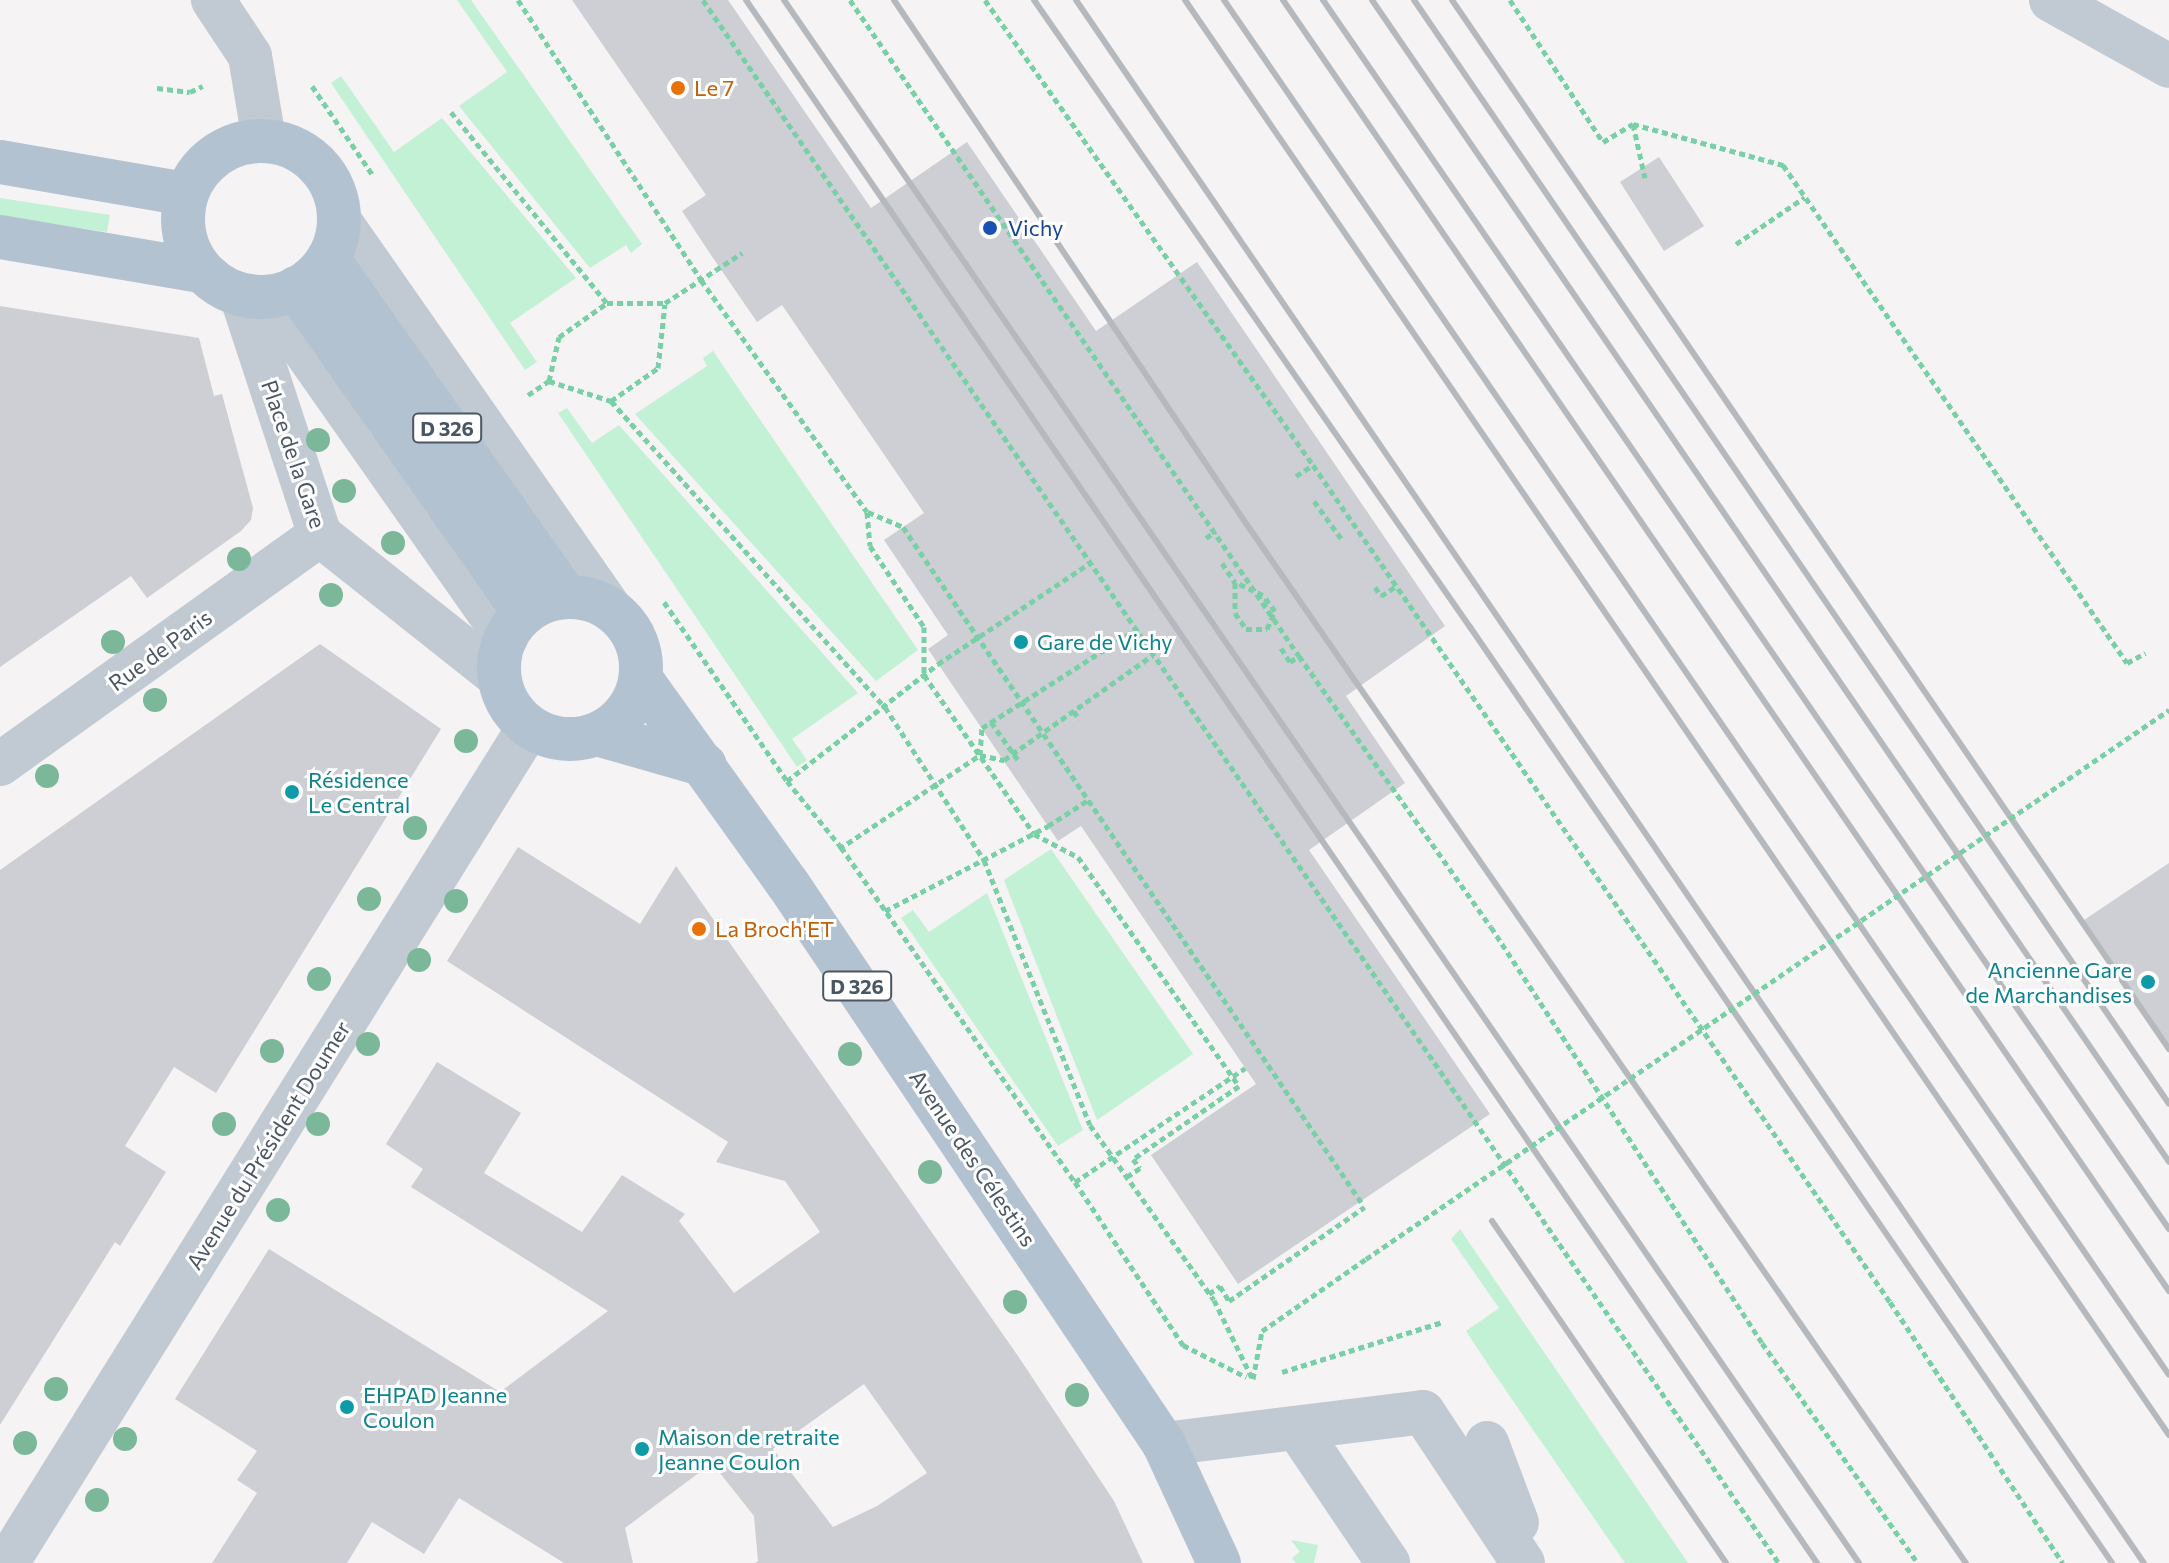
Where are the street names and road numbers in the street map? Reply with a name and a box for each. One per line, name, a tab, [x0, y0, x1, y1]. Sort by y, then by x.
street label: Place de la Gare	[256, 376, 332, 532]
road number: D 326	[411, 412, 483, 444]
street label: Rue de Paris	[103, 604, 217, 696]
road number: D 326	[821, 970, 893, 1002]
street label: Avenue du Président Doumer	[181, 1016, 355, 1274]
street label: Avenue des Célestins	[904, 1065, 1042, 1251]

